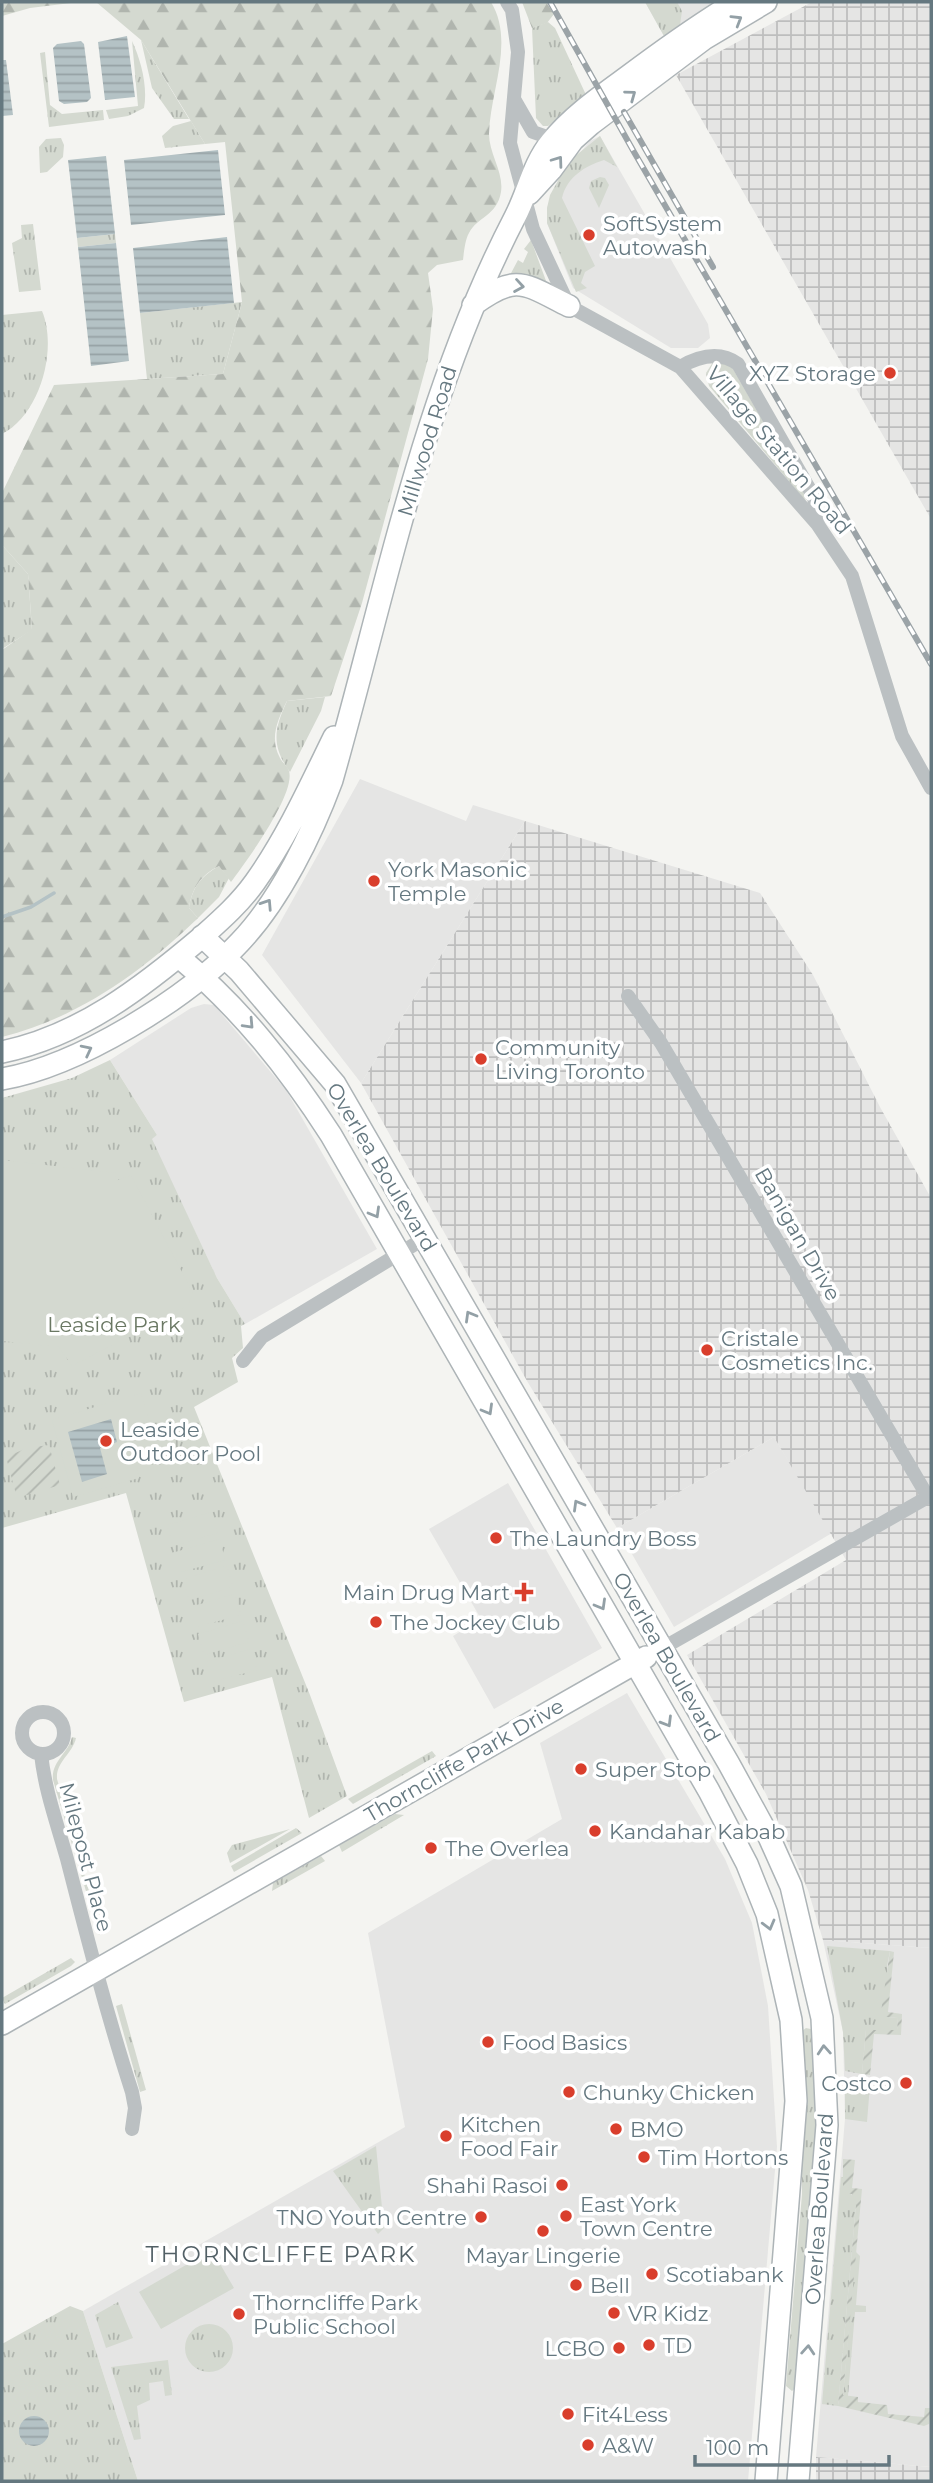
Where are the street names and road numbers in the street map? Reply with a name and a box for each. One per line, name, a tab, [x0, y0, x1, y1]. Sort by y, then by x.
street label: Village Station Road	[701, 361, 857, 539]
street label: Millwood Road	[392, 363, 462, 519]
street label: Overlea Boulevard	[322, 1078, 442, 1256]
street label: Banigan Drive	[750, 1163, 846, 1305]
street label: Overlea Boulevard	[608, 1567, 726, 1747]
street label: Thorncliffe Park Drive	[360, 1693, 568, 1827]
street label: Milepost Place	[54, 1780, 118, 1934]
street label: Overlea Boulevard	[800, 2112, 838, 2306]

